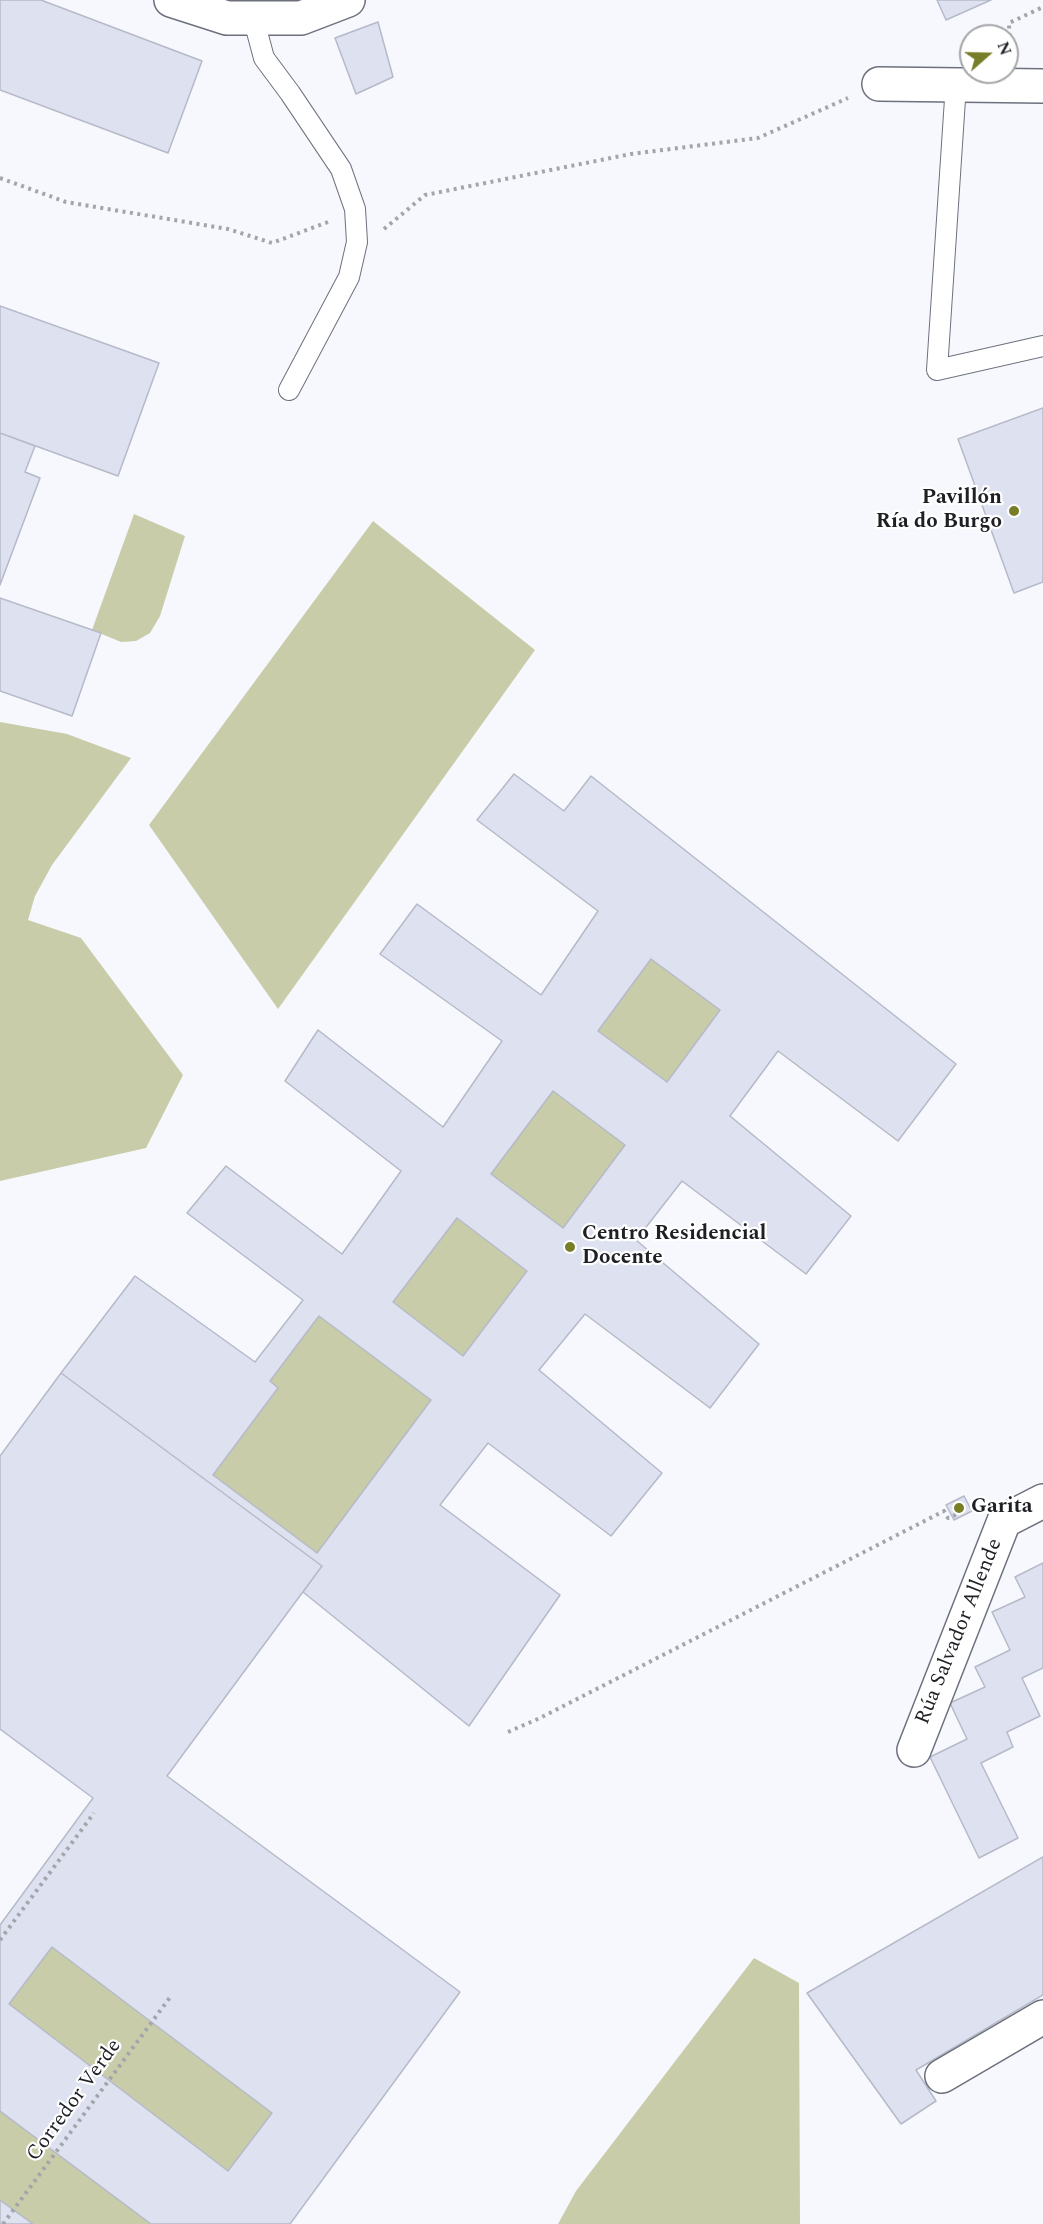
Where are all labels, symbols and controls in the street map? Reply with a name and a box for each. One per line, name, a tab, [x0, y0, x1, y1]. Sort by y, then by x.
north arrow	[959, 24, 1019, 84]
text: N	[991, 38, 1018, 59]
place label: Pavillón Ría do Burgo	[876, 486, 1002, 536]
marker: Pavillón Ría do Burgo	[1007, 504, 1021, 518]
place label: Centro Residencial Docente	[582, 1222, 766, 1272]
marker: Centro Residencial Docente	[563, 1240, 577, 1254]
place label: Garita	[971, 1495, 1033, 1521]
marker: Garita	[952, 1501, 966, 1515]
street label: Rúa Salvador Allende	[911, 1535, 1009, 1729]
street label: Corredor Verde	[22, 2035, 128, 2167]

